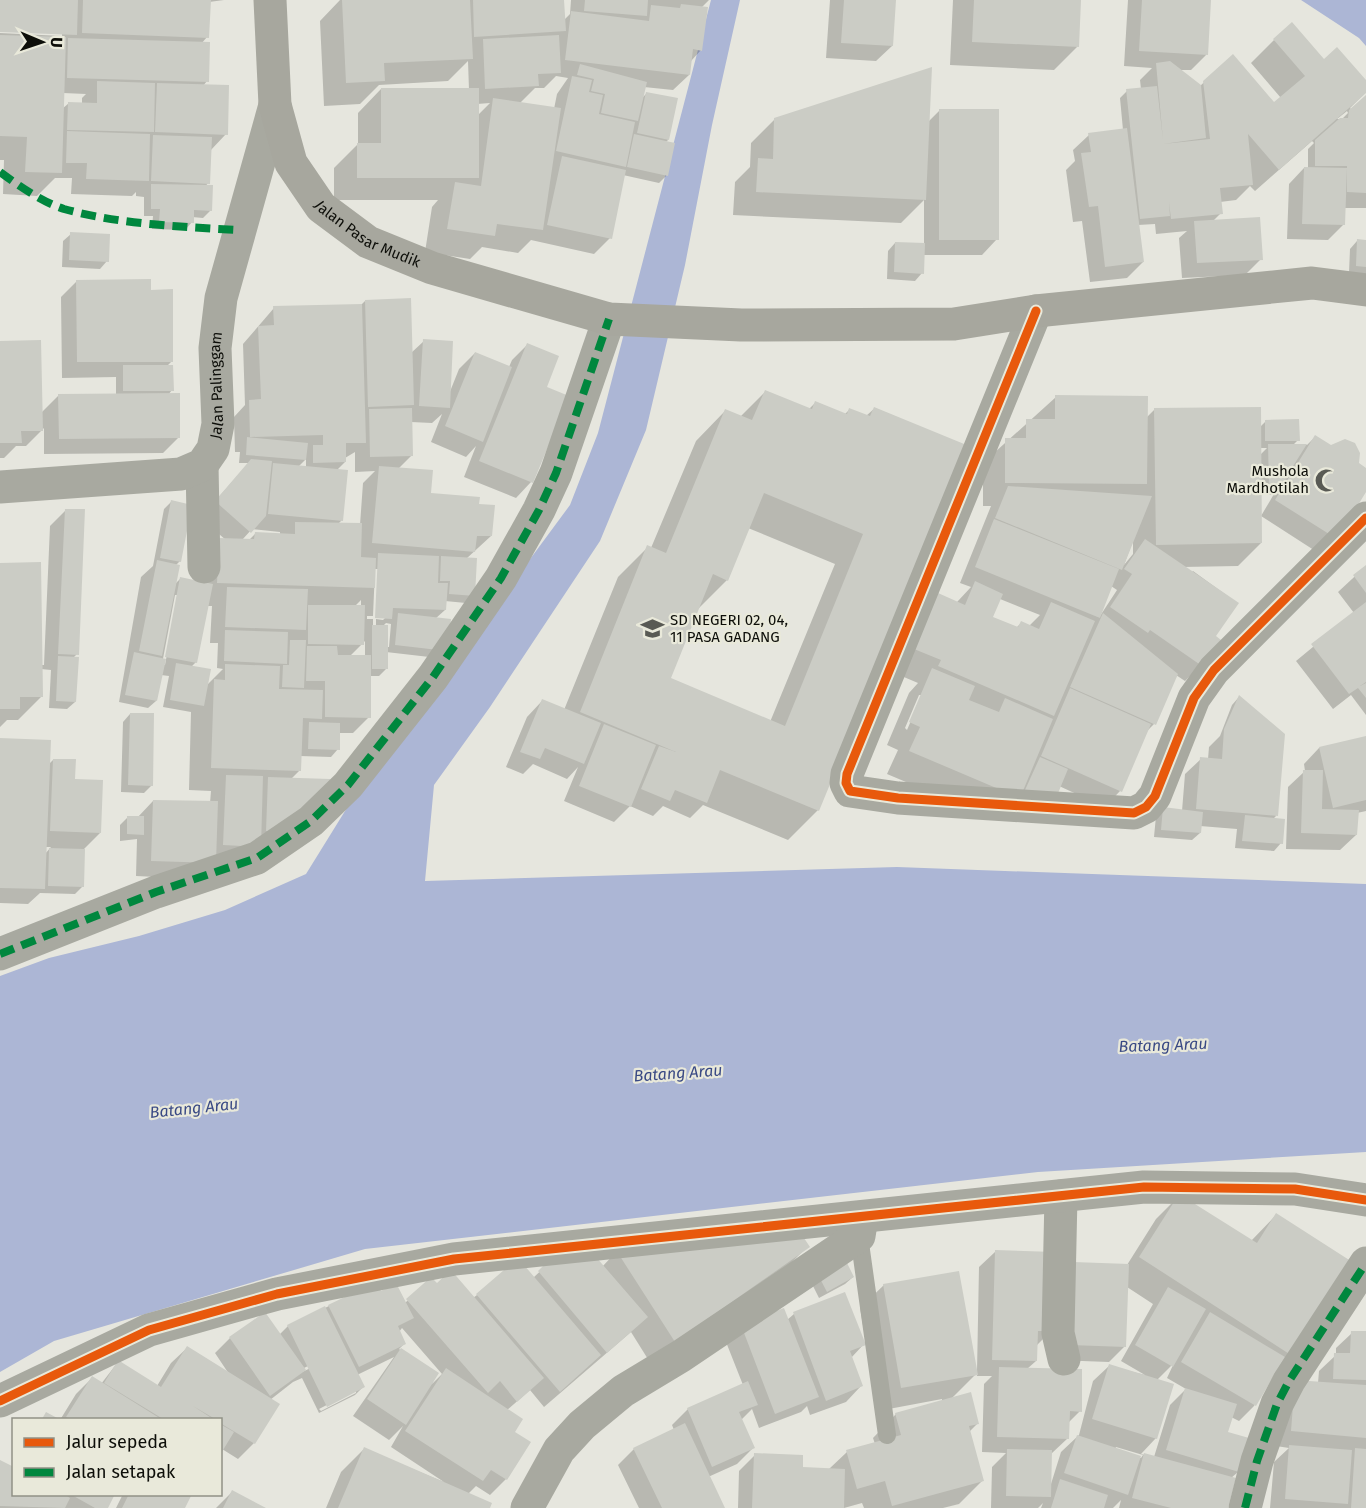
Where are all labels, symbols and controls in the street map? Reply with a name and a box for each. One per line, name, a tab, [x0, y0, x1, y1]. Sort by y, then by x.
north arrow	[12, 12, 72, 72]
text: U	[47, 37, 66, 48]
street label: Jalan Pasar Mudik	[310, 197, 423, 271]
street label: Jalan Palinggam	[206, 331, 227, 440]
place label: Mushola Mardhotilah	[1226, 462, 1309, 497]
mosque icon: Mushola Mardhotilah	[1314, 467, 1340, 493]
place label: SD NEGERI 02, 04, 11 PASA GADANG	[670, 611, 788, 646]
school or university icon: SD NEGERI 02, 04, 11 PASA GADANG	[639, 616, 665, 642]
water label: Batang Arau	[1118, 1034, 1208, 1056]
water label: Batang Arau	[633, 1060, 723, 1086]
water label: Batang Arau	[149, 1094, 239, 1122]
legend	[12, 1418, 222, 1496]
text: Jalur sepeda	[66, 1431, 168, 1453]
text: Jalan setapak	[66, 1461, 176, 1483]

